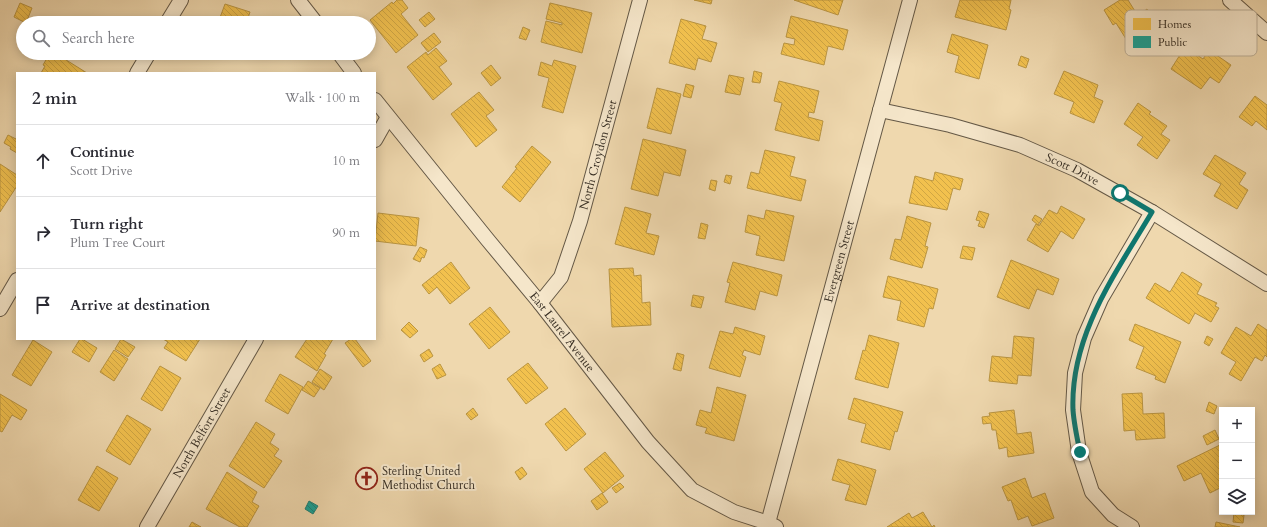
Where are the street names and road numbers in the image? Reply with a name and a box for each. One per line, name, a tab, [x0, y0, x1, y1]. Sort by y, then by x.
street label: North Croydon Street	[575, 98, 621, 212]
street label: Scott Drive	[1043, 149, 1102, 189]
street label: Evergreen Street	[820, 218, 858, 304]
street label: East Laurel Avenue	[526, 288, 599, 375]
street label: North Belfort Street	[169, 384, 234, 481]

